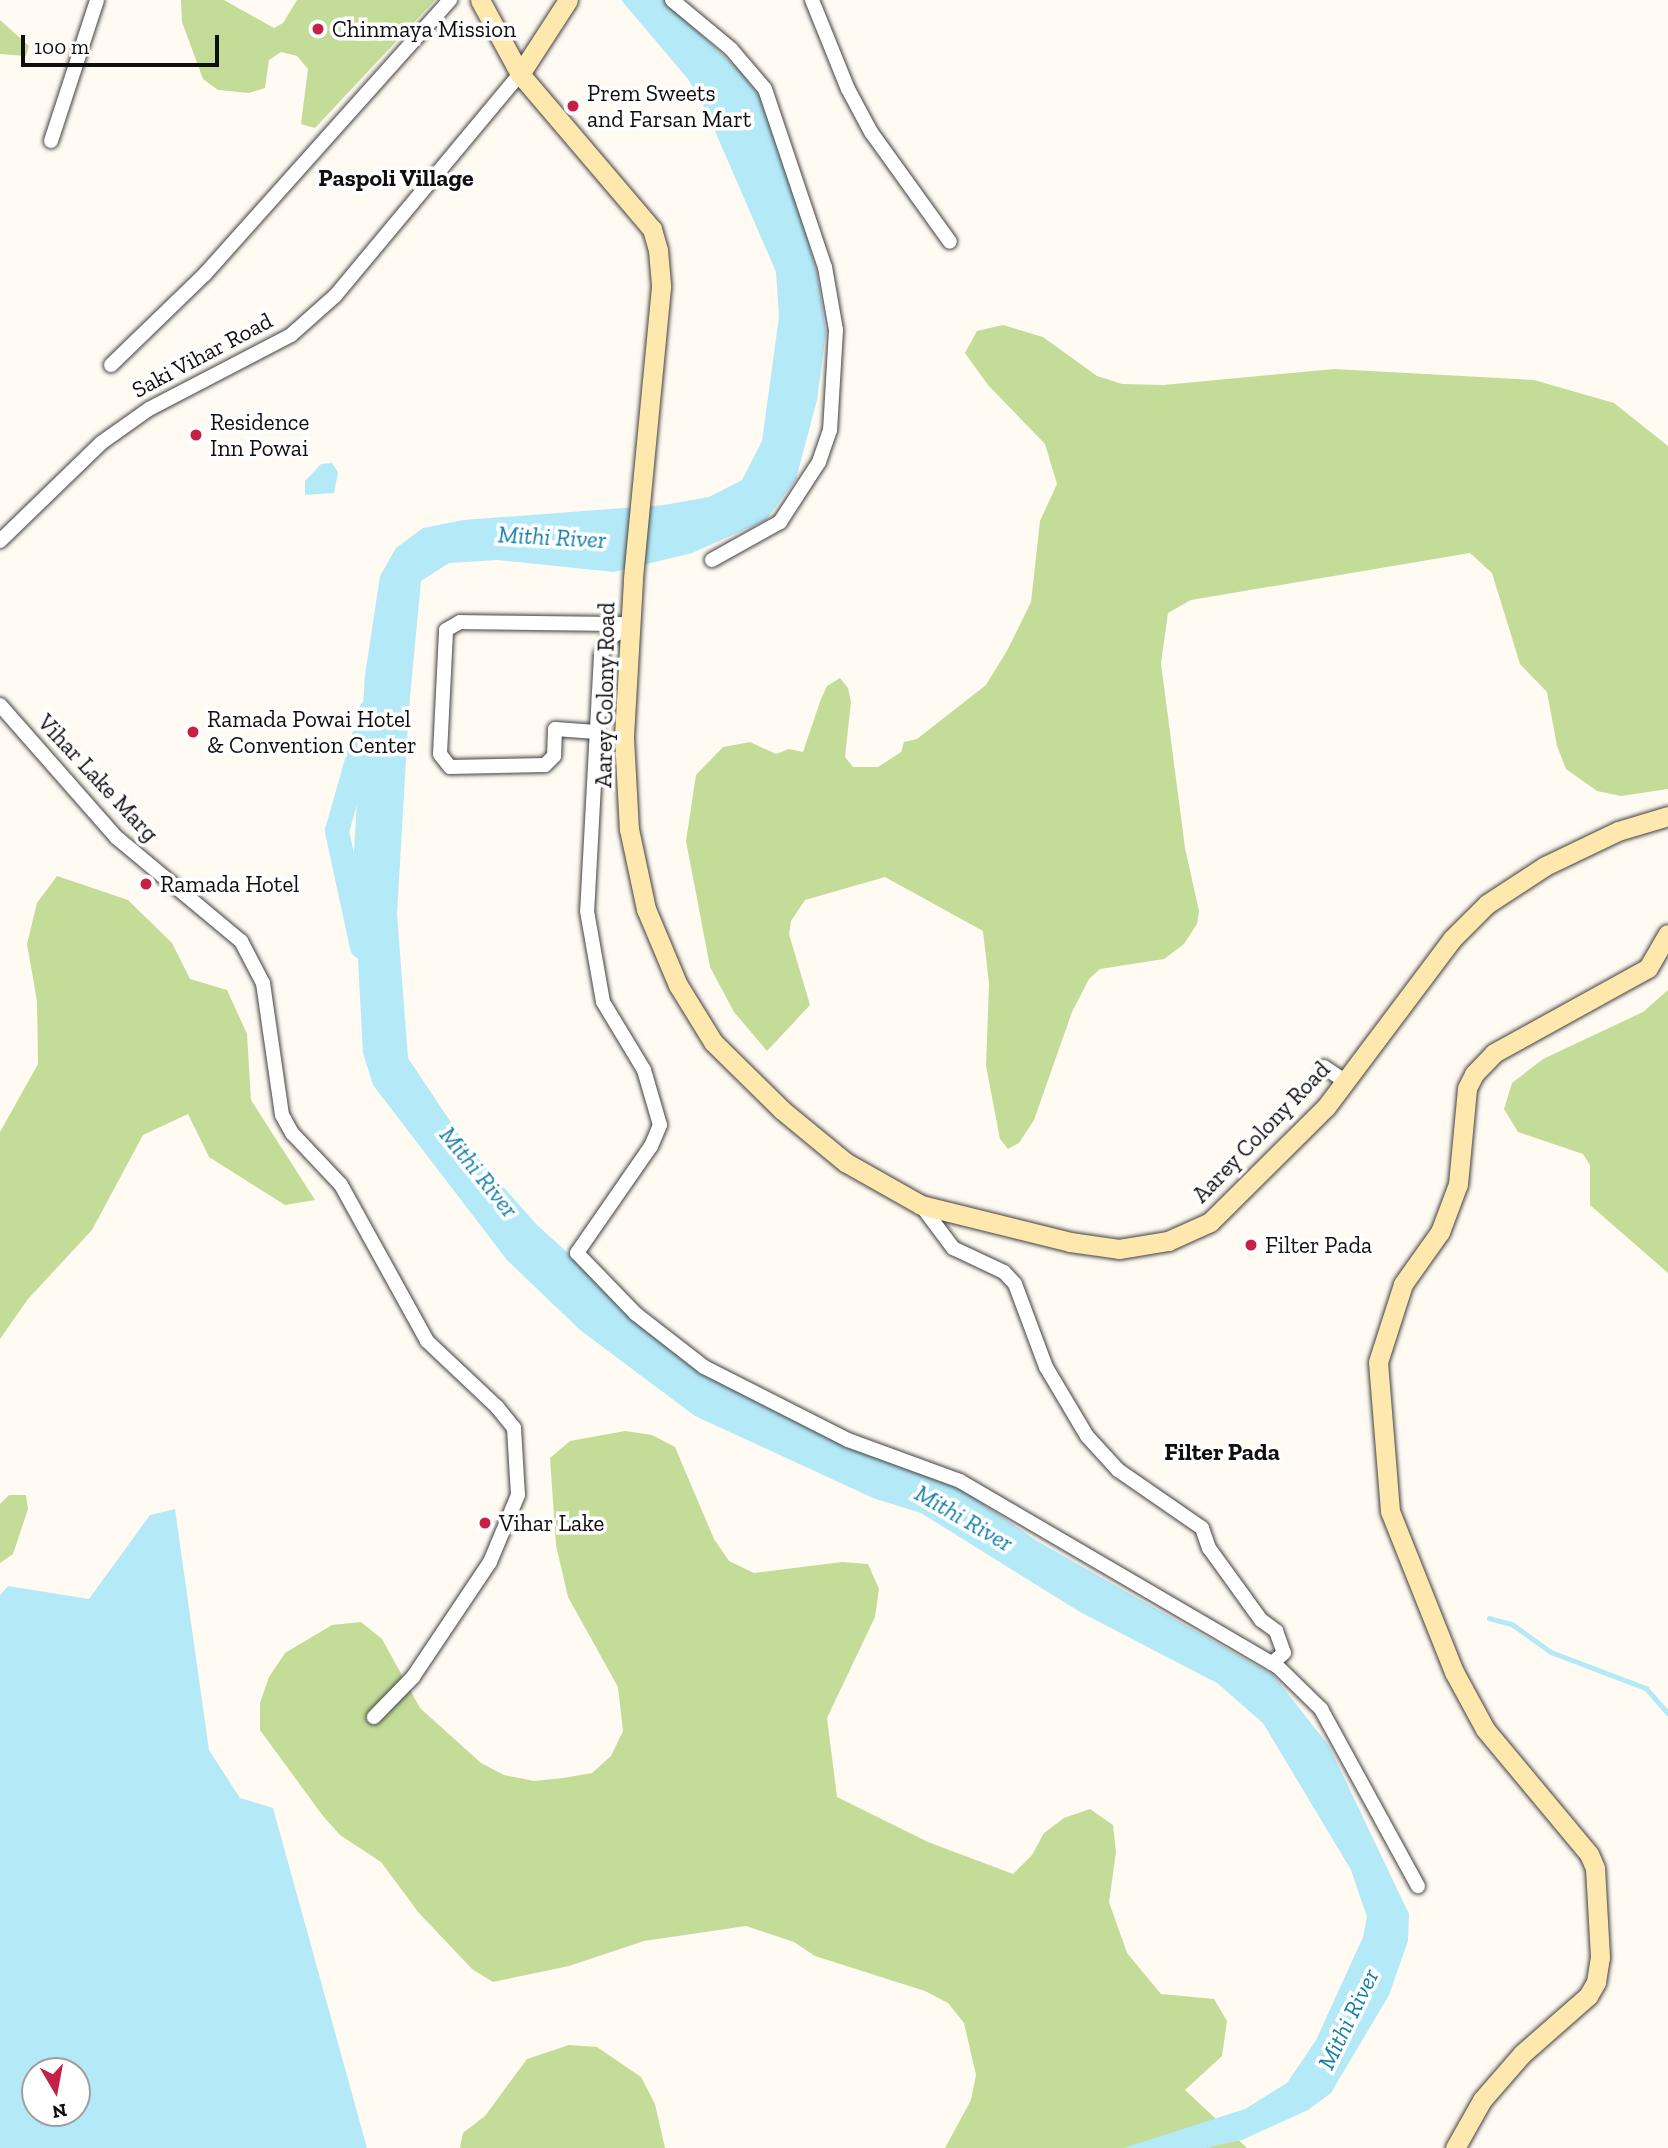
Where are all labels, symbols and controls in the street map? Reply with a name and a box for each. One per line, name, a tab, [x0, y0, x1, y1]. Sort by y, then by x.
place label: Chinmaya Mission	[332, 15, 516, 43]
scale bar	[24, 21, 222, 65]
marker: Chinmaya Mission	[310, 21, 326, 37]
text: 100 m	[34, 34, 89, 59]
place label: Prem Sweets and Farsan Mart	[587, 79, 751, 133]
marker: Prem Sweets and Farsan Mart	[565, 98, 581, 114]
district label: Paspoli Village	[318, 164, 474, 192]
street label: Saki Vihar Road	[127, 306, 277, 404]
place label: Residence Inn Powai	[210, 408, 309, 462]
marker: Residence Inn Powai	[188, 427, 204, 443]
water label: Mithi River	[497, 520, 607, 554]
street label: Aarey Colony Road	[590, 601, 620, 789]
place label: Ramada Powai Hotel & Convention Center	[207, 705, 417, 759]
street label: Vihar Lake Marg	[32, 708, 164, 848]
marker: Ramada Powai Hotel & Convention Center	[185, 724, 201, 740]
place label: Ramada Hotel	[160, 870, 299, 898]
marker: Ramada Hotel	[138, 876, 154, 892]
street label: Aarey Colony Road	[1186, 1055, 1336, 1209]
water label: Mithi River	[434, 1121, 524, 1223]
place label: Filter Pada	[1265, 1231, 1373, 1259]
marker: Filter Pada	[1243, 1237, 1259, 1253]
district label: Filter Pada	[1164, 1438, 1280, 1466]
water label: Mithi River	[910, 1478, 1018, 1558]
place label: Vihar Lake	[499, 1509, 605, 1537]
marker: Vihar Lake	[477, 1515, 493, 1531]
water label: Mithi River	[1311, 1964, 1385, 2074]
north arrow	[21, 2057, 91, 2127]
text: N	[50, 2099, 69, 2124]

